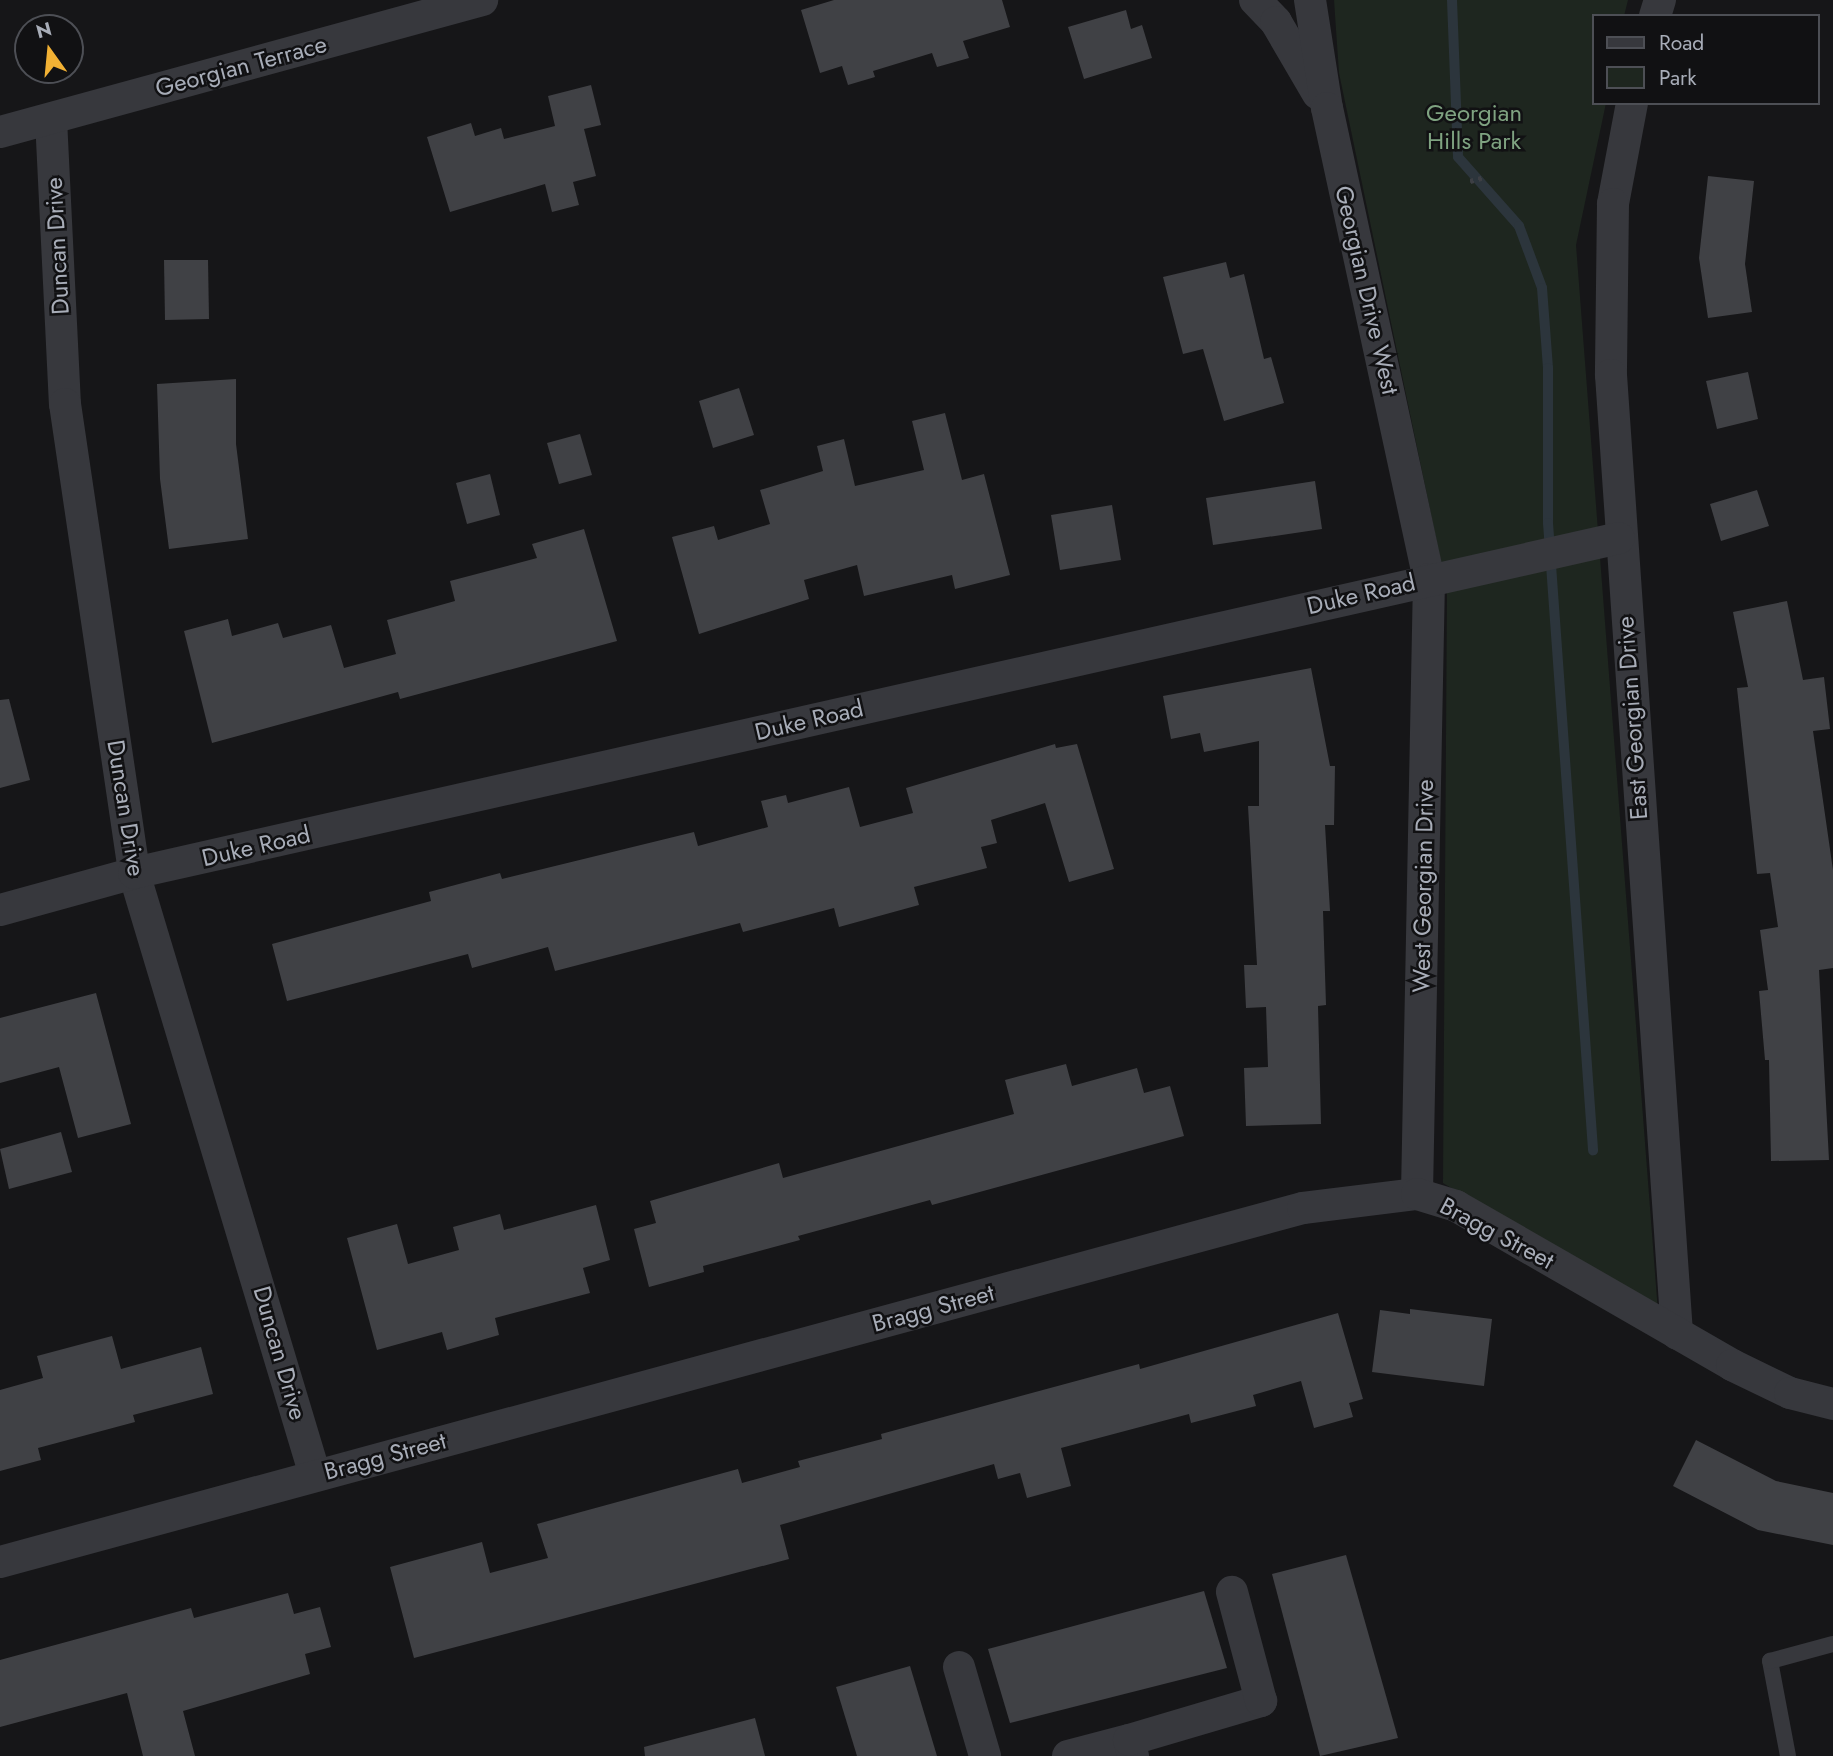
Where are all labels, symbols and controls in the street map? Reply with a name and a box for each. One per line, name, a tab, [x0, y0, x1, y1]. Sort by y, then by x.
north arrow	[14, 14, 84, 84]
legend	[1591, 14, 1819, 105]
text: N	[33, 15, 55, 45]
text: Road	[1659, 28, 1704, 58]
street label: Georgian Terrace	[152, 29, 330, 103]
text: Park	[1659, 63, 1696, 93]
park label: Georgian Hills Park	[1426, 99, 1522, 155]
street label: Duncan Drive	[39, 176, 75, 316]
street label: Georgian Drive West	[1329, 183, 1405, 397]
street label: Duke Road	[1304, 568, 1418, 620]
street label: East Georgian Drive	[1611, 615, 1653, 821]
street label: Duke Road	[752, 694, 866, 746]
street label: Duncan Drive	[101, 738, 151, 878]
street label: West Georgian Drive	[1407, 779, 1439, 993]
street label: Duke Road	[199, 820, 313, 872]
street label: Bragg Street	[1435, 1191, 1559, 1275]
street label: Bragg Street	[869, 1278, 997, 1338]
street label: Duncan Drive	[247, 1283, 313, 1423]
street label: Bragg Street	[321, 1426, 449, 1486]

